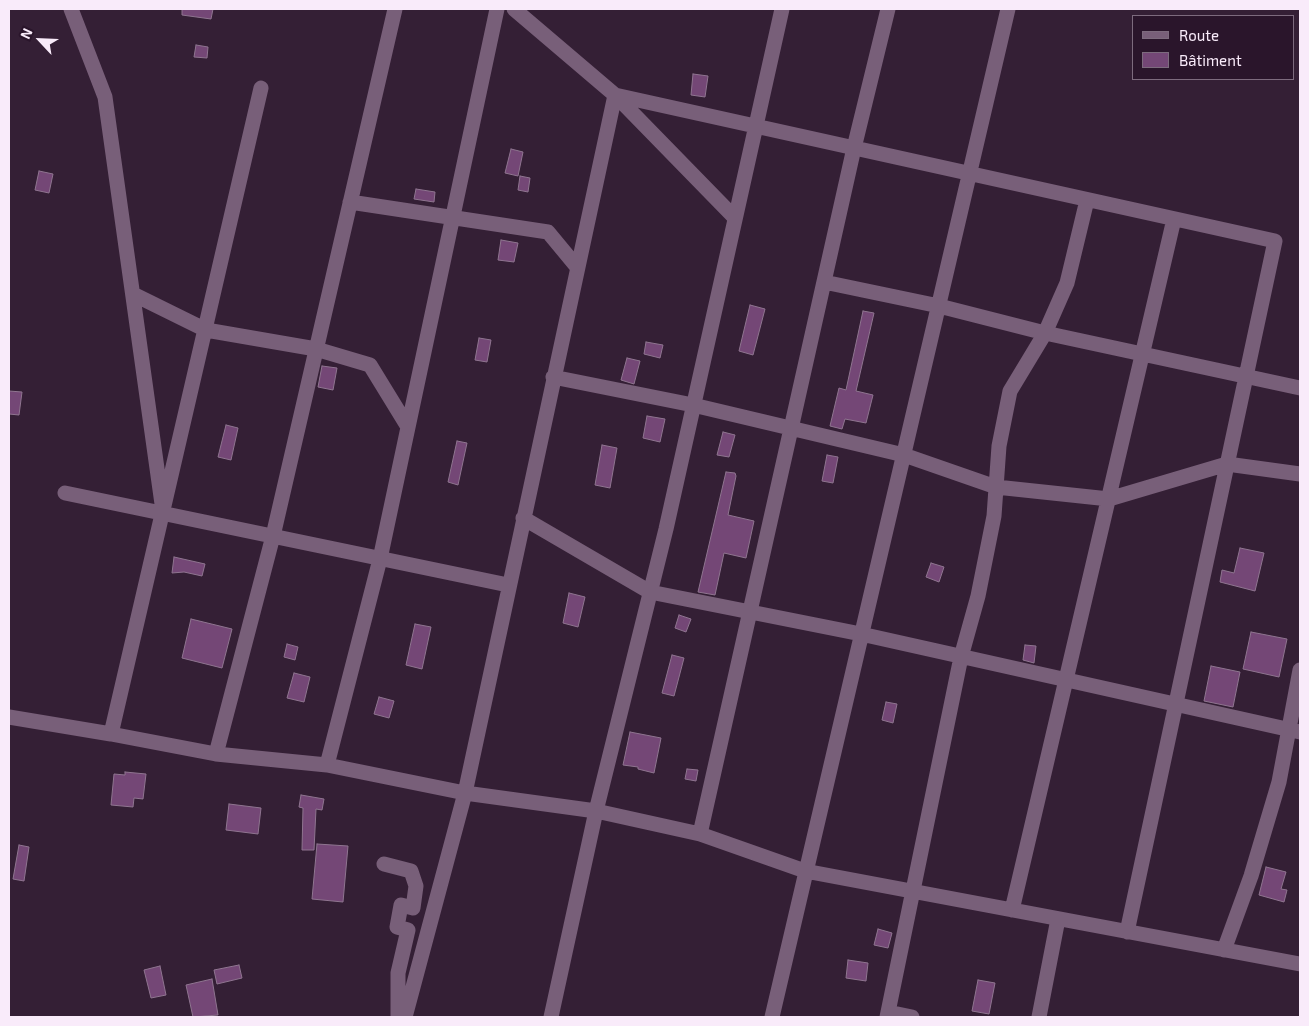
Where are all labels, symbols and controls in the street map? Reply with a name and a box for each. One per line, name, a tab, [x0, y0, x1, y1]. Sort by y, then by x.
north arrow	[15, 15, 65, 65]
legend	[1132, 15, 1294, 80]
text: N	[16, 25, 36, 42]
text: Route	[1179, 26, 1219, 44]
text: Bâtiment	[1179, 51, 1242, 69]

